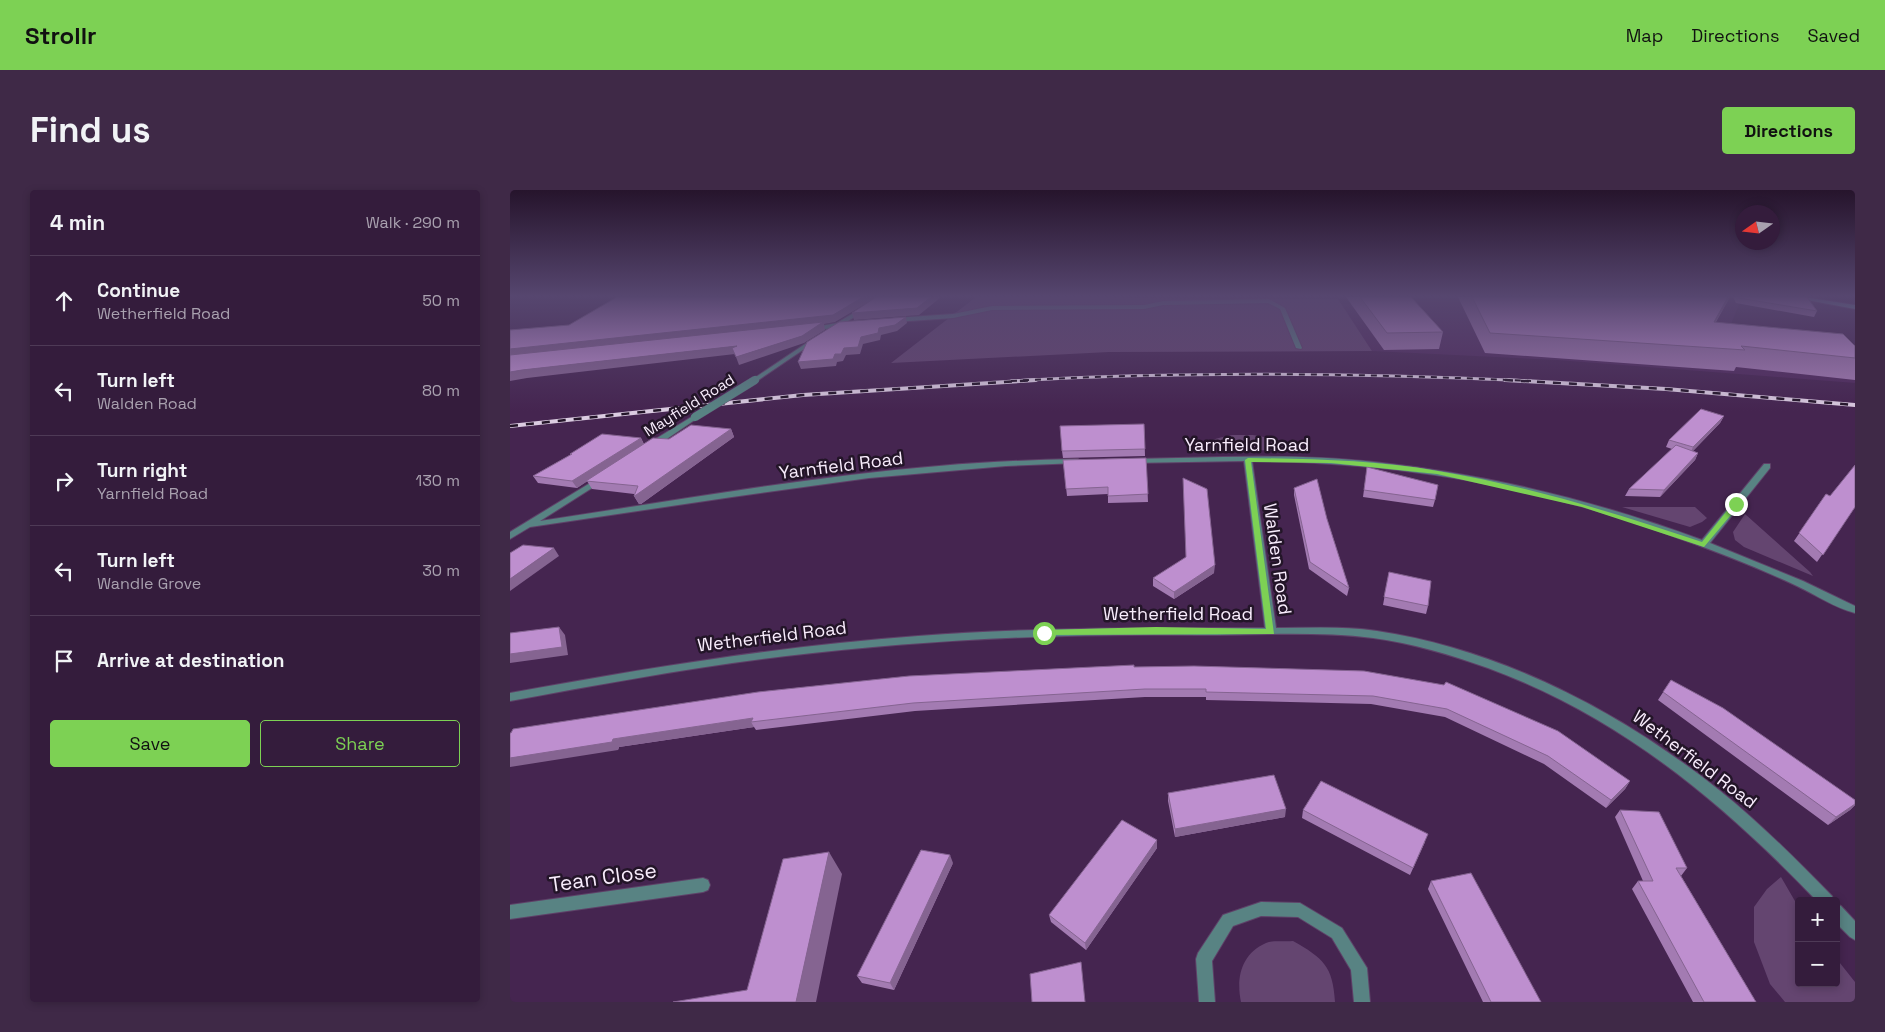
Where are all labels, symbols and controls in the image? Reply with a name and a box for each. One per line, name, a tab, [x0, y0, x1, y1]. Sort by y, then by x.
text: Strollr	[25, 20, 97, 51]
text: Map	[1626, 24, 1663, 47]
text: Directions	[1691, 24, 1780, 47]
text: Saved	[1808, 24, 1860, 47]
button: Directions	[1722, 107, 1855, 154]
text: Find us	[30, 108, 151, 152]
north arrow	[1735, 205, 1780, 250]
text: 4 min	[50, 209, 105, 236]
text: Walk · 290 m	[366, 212, 460, 233]
text: Continue	[97, 278, 180, 303]
icon: ahead	[50, 287, 78, 315]
text: 50 m	[422, 290, 460, 311]
text: Wetherfield Road	[97, 303, 230, 324]
text: Turn left	[97, 368, 175, 393]
street label: Mayfield Road	[640, 370, 738, 440]
icon: left	[50, 377, 78, 405]
text: 80 m	[422, 380, 460, 401]
text: Walden Road	[97, 393, 197, 414]
street label: Yarnfield Road	[1185, 433, 1309, 456]
street label: Yarnfield Road	[778, 446, 904, 484]
text: Turn right	[97, 458, 187, 483]
icon: right	[50, 467, 78, 495]
text: 130 m	[416, 470, 460, 491]
text: Yarnfield Road	[97, 483, 208, 504]
route end	[1725, 493, 1748, 516]
street label: Walden Road	[1259, 502, 1297, 616]
text: Turn left	[97, 548, 175, 573]
icon: left	[50, 557, 78, 585]
text: 30 m	[422, 560, 460, 581]
text: Wandle Grove	[97, 573, 201, 594]
street label: Wetherfield Road	[1103, 602, 1253, 625]
street label: Wetherfield Road	[696, 615, 848, 657]
route start	[1033, 622, 1056, 645]
icon: arrive	[50, 647, 78, 675]
text: Arrive at destination	[97, 648, 285, 673]
street label: Wetherfield Road	[1628, 705, 1762, 813]
button: Save	[50, 720, 250, 767]
button: Share	[260, 720, 460, 767]
street label: Tean Close	[548, 856, 658, 898]
map controls	[1795, 897, 1840, 987]
button: +	[1795, 897, 1840, 942]
button: −	[1795, 942, 1840, 987]

